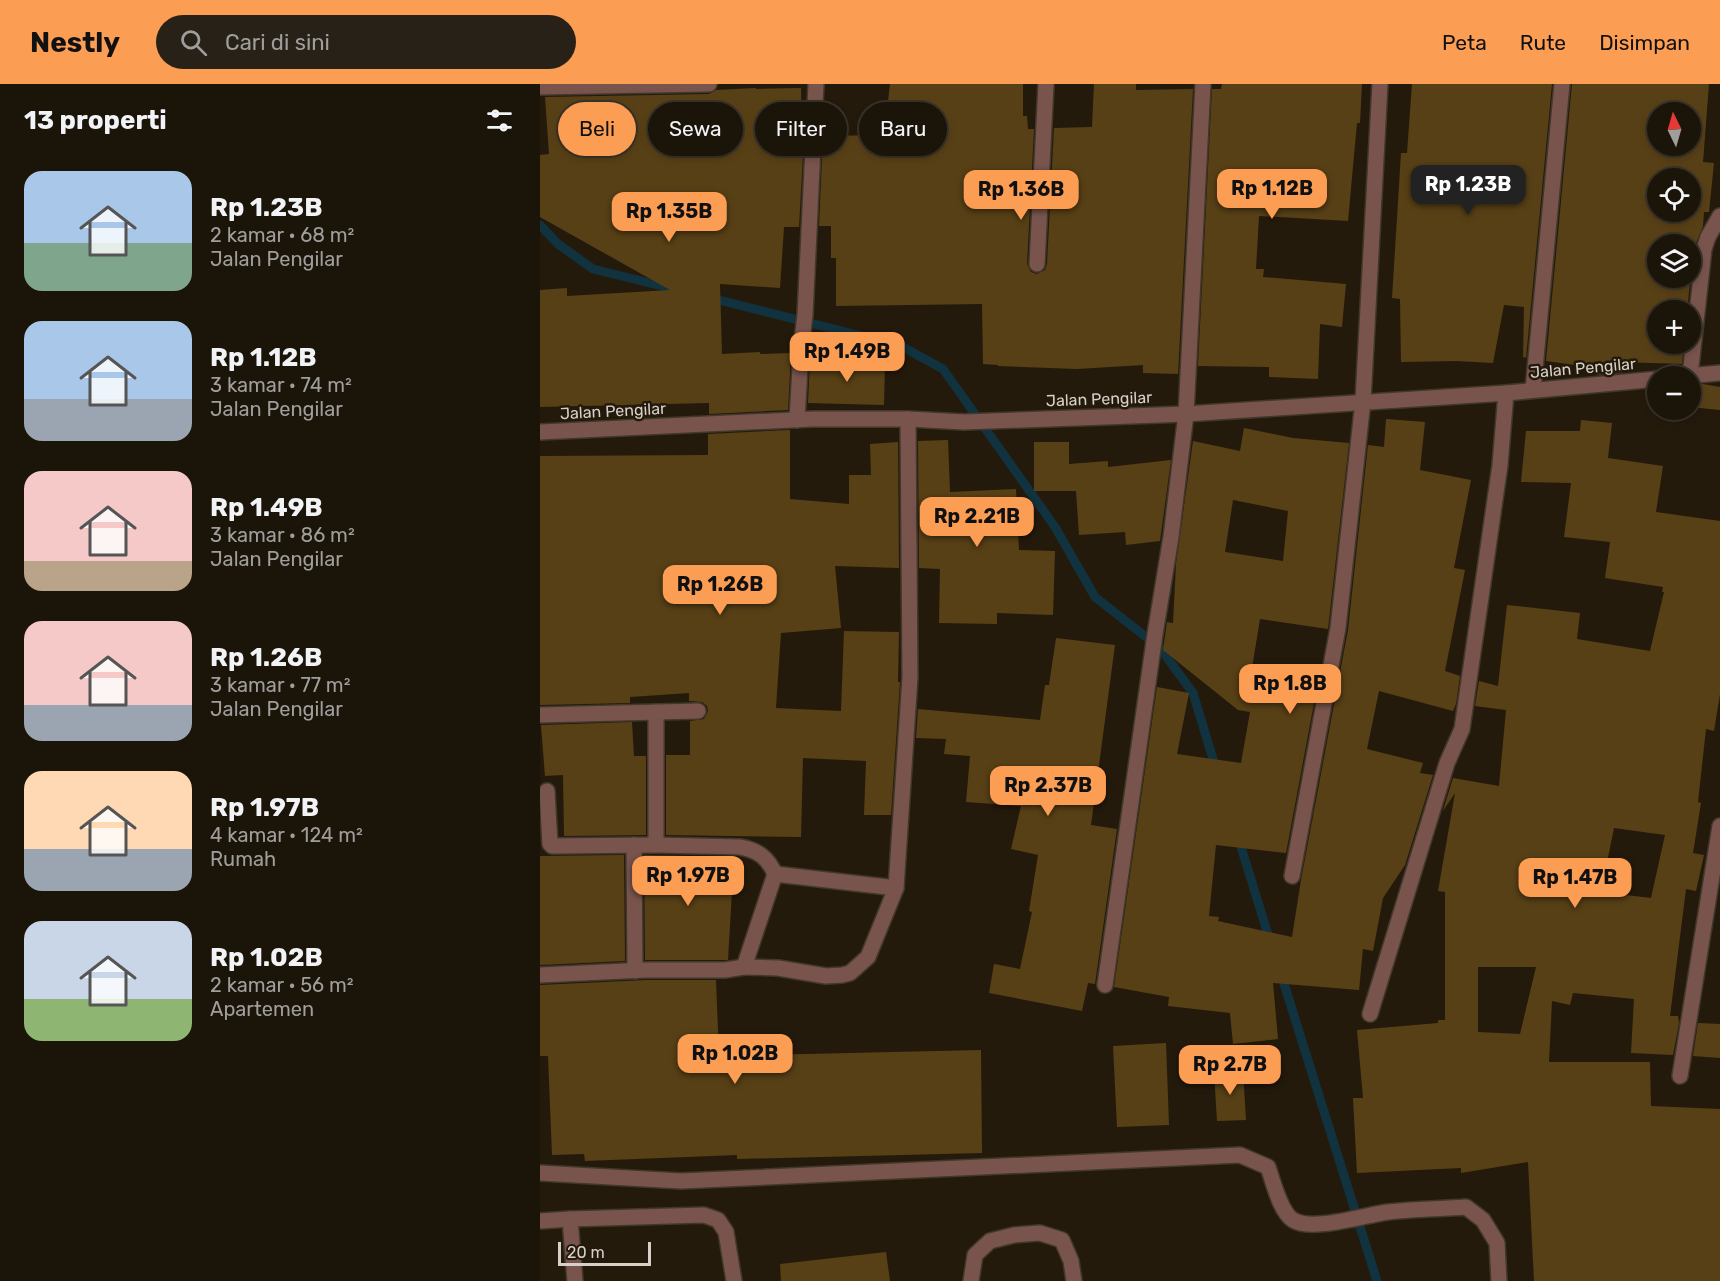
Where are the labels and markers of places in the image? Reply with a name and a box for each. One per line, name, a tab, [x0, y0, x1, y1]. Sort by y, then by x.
pin: Rp 1.23B	[1406, 165, 1530, 216]
pin: Rp 1.12B	[1210, 169, 1334, 220]
pin: Rp 1.36B	[959, 170, 1083, 221]
pin: Rp 1.35B	[607, 192, 731, 243]
pin: Rp 1.49B	[785, 332, 909, 383]
pin: Rp 2.21B	[915, 497, 1039, 548]
pin: Rp 1.26B	[658, 565, 782, 616]
pin: Rp 1.8B	[1235, 664, 1345, 715]
pin: Rp 2.37B	[986, 766, 1110, 817]
pin: Rp 1.97B	[626, 856, 750, 907]
pin: Rp 1.47B	[1513, 858, 1637, 909]
pin: Rp 1.02B	[673, 1034, 797, 1085]
pin: Rp 2.7B	[1175, 1045, 1285, 1096]

